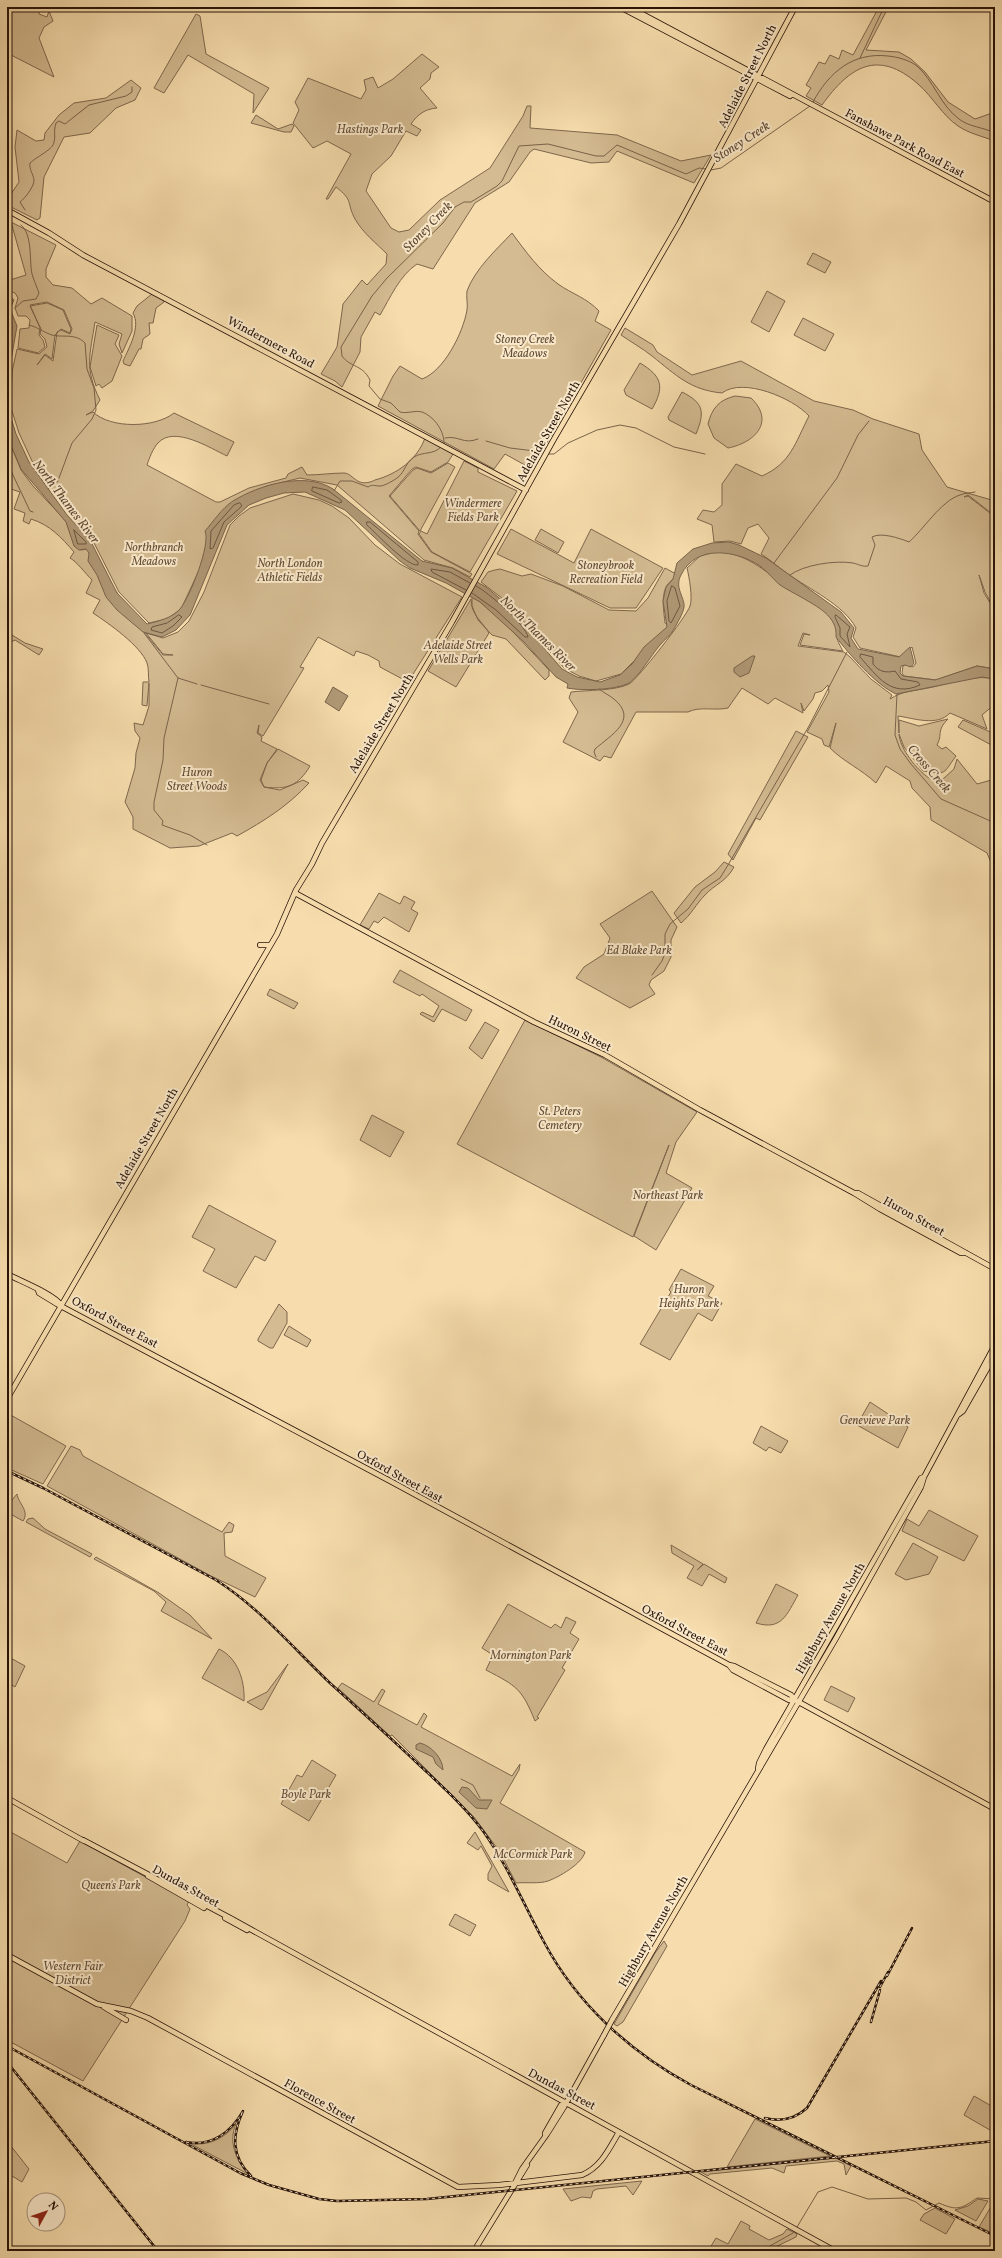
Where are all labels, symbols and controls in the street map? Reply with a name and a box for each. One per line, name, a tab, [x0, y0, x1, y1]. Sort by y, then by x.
street label: Adelaide Street North	[715, 22, 781, 131]
street label: Fanshawe Park Road East	[842, 106, 967, 182]
water label: Stoney Creek	[710, 118, 774, 168]
park label: Hastings Park	[337, 122, 404, 138]
water label: Stoney Creek	[400, 198, 457, 257]
street label: Windermere Road	[224, 313, 317, 373]
park label: Stoney Creek Meadows	[495, 332, 555, 362]
street label: Adelaide Street North	[513, 378, 584, 485]
water label: North Thames River	[28, 456, 103, 548]
park label: Windermere Fields Park	[444, 496, 502, 526]
park label: Northbranch Meadows	[124, 540, 184, 570]
park label: North London Athletic Fields	[256, 556, 323, 586]
park label: Stoneybrook Recreation Field	[569, 558, 643, 588]
water label: North Thames River	[495, 592, 580, 677]
park label: Adelaide Street Wells Park	[423, 638, 493, 668]
street label: Adelaide Street North	[346, 670, 418, 777]
water label: Cross Creek	[902, 741, 955, 797]
park label: Huron Street Woods	[167, 765, 228, 795]
park label: Ed Blake Park	[606, 943, 672, 959]
street label: Huron Street	[545, 1012, 614, 1056]
street label: Adelaide Street North	[111, 1085, 182, 1192]
park label: St. Peters Cemetery	[538, 1104, 582, 1134]
park label: Northeast Park	[633, 1188, 704, 1204]
street label: Huron Street	[880, 1193, 947, 1240]
park label: Huron Heights Park	[659, 1282, 720, 1312]
street label: Oxford Street East	[68, 1293, 161, 1353]
park label: Genevieve Park	[840, 1413, 911, 1429]
street label: Oxford Street East	[354, 1447, 445, 1507]
street label: Highbury Avenue North	[792, 1560, 869, 1677]
street label: Oxford Street East	[638, 1601, 731, 1661]
park label: Mornington Park	[489, 1648, 572, 1664]
park label: Boyle Park	[281, 1787, 332, 1803]
park label: McCormick Park	[493, 1847, 573, 1863]
street label: Dundas Street	[149, 1862, 222, 1912]
street label: Highbury Avenue North	[615, 1873, 692, 1990]
park label: Queen's Park	[81, 1878, 141, 1894]
park label: Western Fair District	[43, 1959, 103, 1989]
street label: Dundas Street	[525, 2065, 598, 2114]
street label: Florence Street	[281, 2076, 358, 2128]
north arrow	[26, 2192, 66, 2232]
text: N	[44, 2199, 61, 2214]

